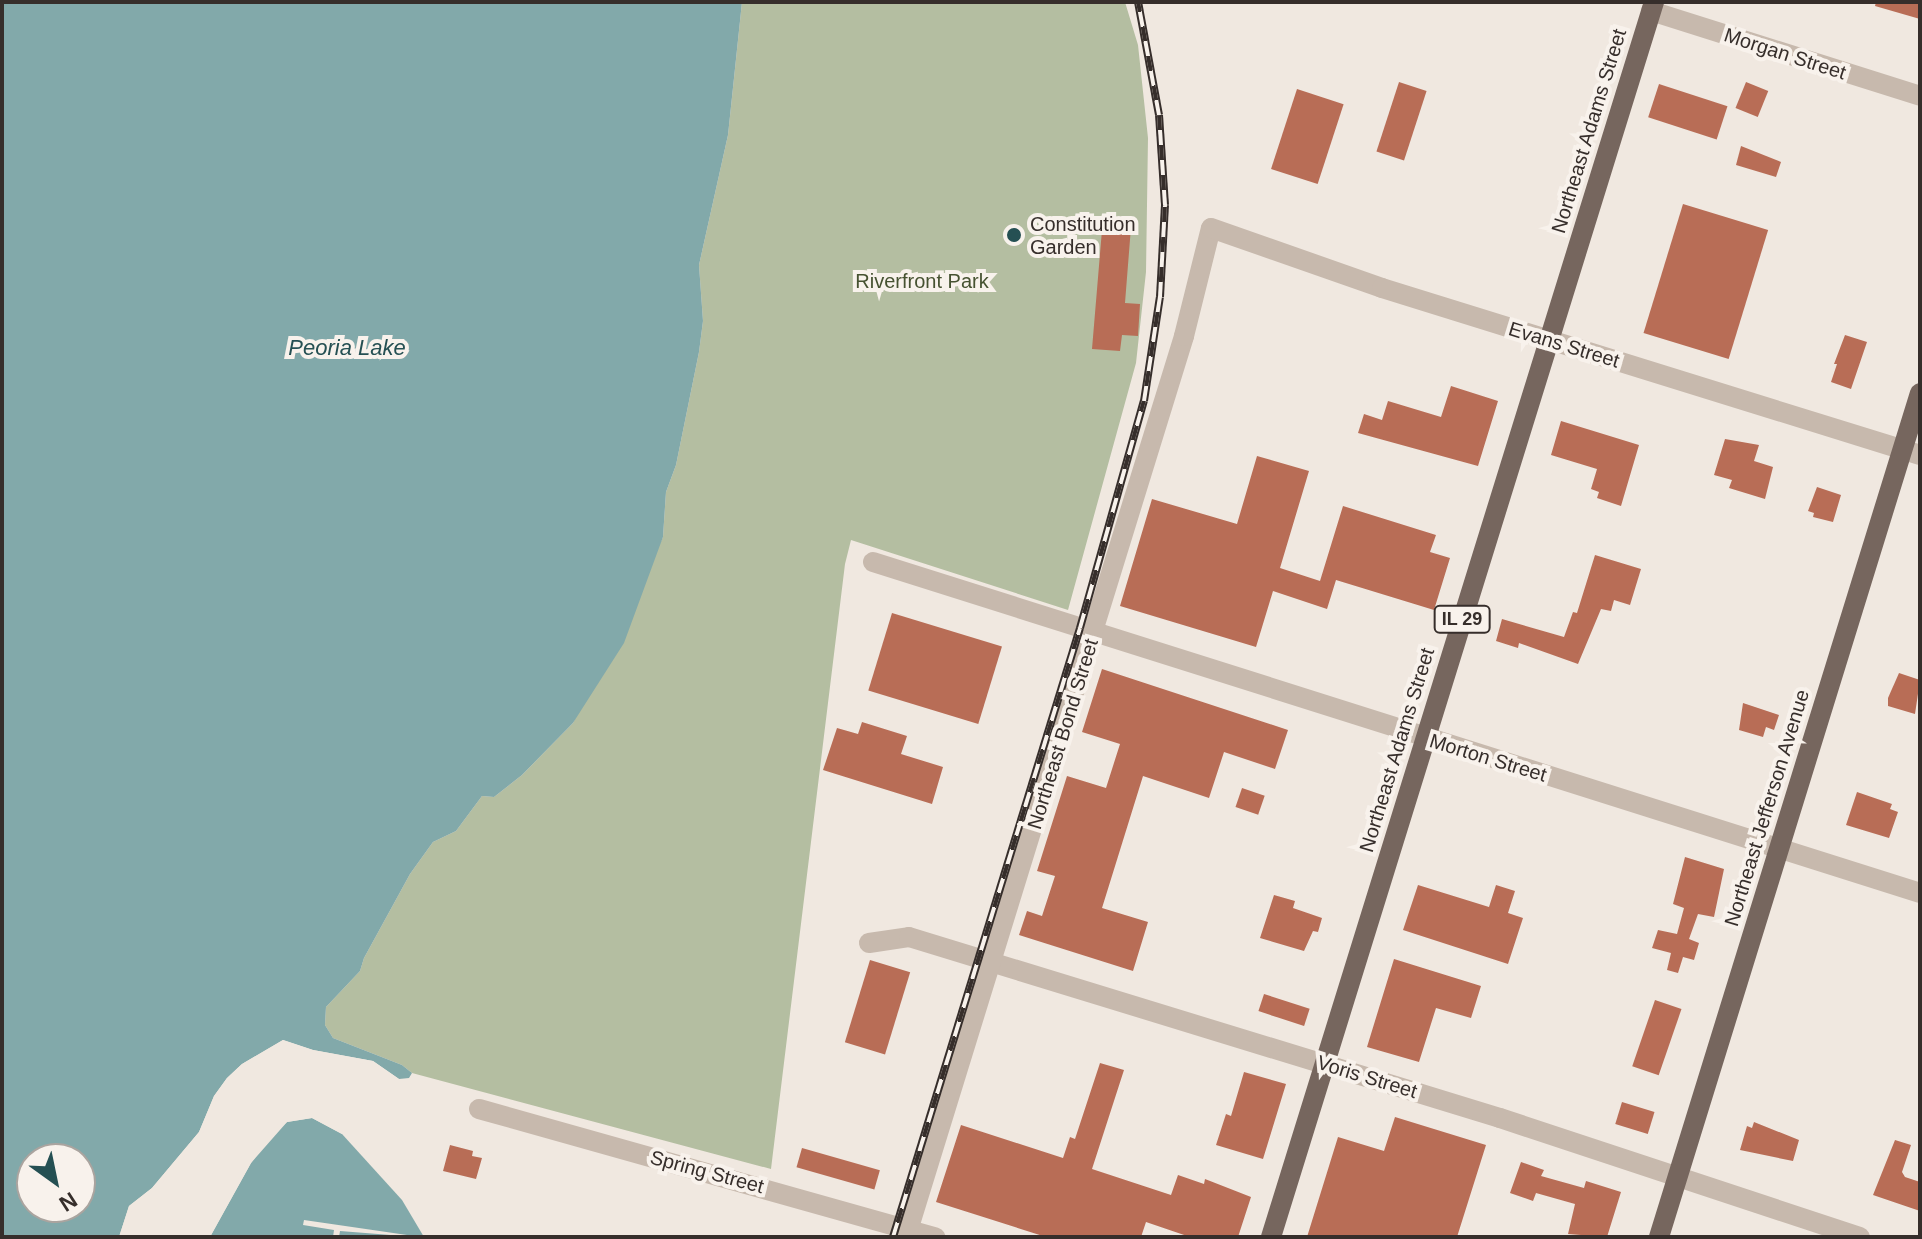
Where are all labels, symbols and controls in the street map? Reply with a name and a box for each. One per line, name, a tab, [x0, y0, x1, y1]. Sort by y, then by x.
street label: Morgan Street	[1721, 23, 1849, 85]
street label: Northeast Adams Street	[1546, 25, 1632, 237]
place label: Constitution Garden	[1030, 212, 1136, 259]
marker: Constitution Garden	[1005, 226, 1023, 244]
park label: Riverfront Park	[855, 269, 989, 293]
street label: Evans Street	[1506, 317, 1622, 373]
water label: Peoria Lake	[288, 335, 406, 361]
road number: IL 29	[1432, 605, 1492, 633]
street label: Northeast Bond Street	[1023, 636, 1103, 832]
street label: Northeast Adams Street	[1354, 644, 1440, 856]
street label: Northeast Jefferson Avenue	[1719, 686, 1815, 930]
street label: Morton Street	[1427, 729, 1549, 787]
street label: Voris Street	[1314, 1050, 1420, 1104]
north arrow	[16, 1143, 96, 1223]
street label: Spring Street	[648, 1145, 766, 1199]
text: N	[55, 1187, 82, 1217]

